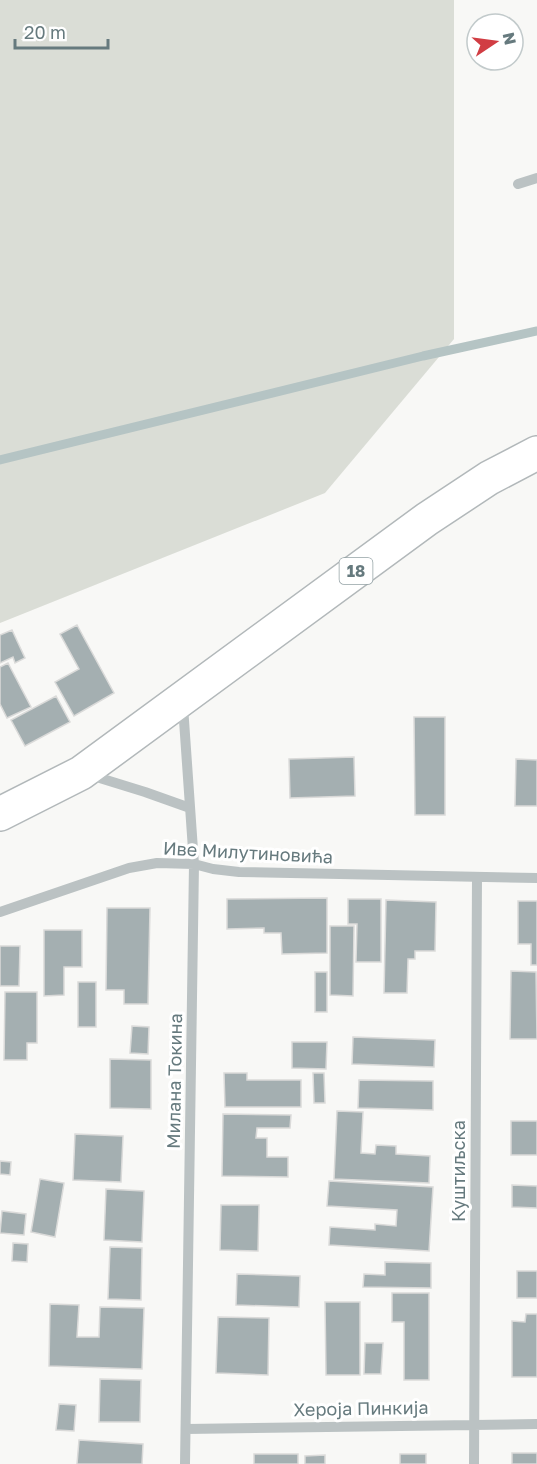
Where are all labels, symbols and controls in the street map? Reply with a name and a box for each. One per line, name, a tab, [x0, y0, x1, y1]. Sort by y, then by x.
scale bar	[15, 12, 108, 50]
north arrow	[465, 12, 525, 72]
text: 20 m	[24, 21, 66, 43]
text: N	[499, 30, 521, 47]
road number: 18	[340, 558, 372, 584]
street label: Иве Милутиновића	[162, 837, 334, 867]
street label: Милана Токина	[162, 1013, 186, 1149]
street label: Куштиљска	[447, 1120, 469, 1222]
street label: Хероја Пинкија	[293, 1396, 429, 1420]

